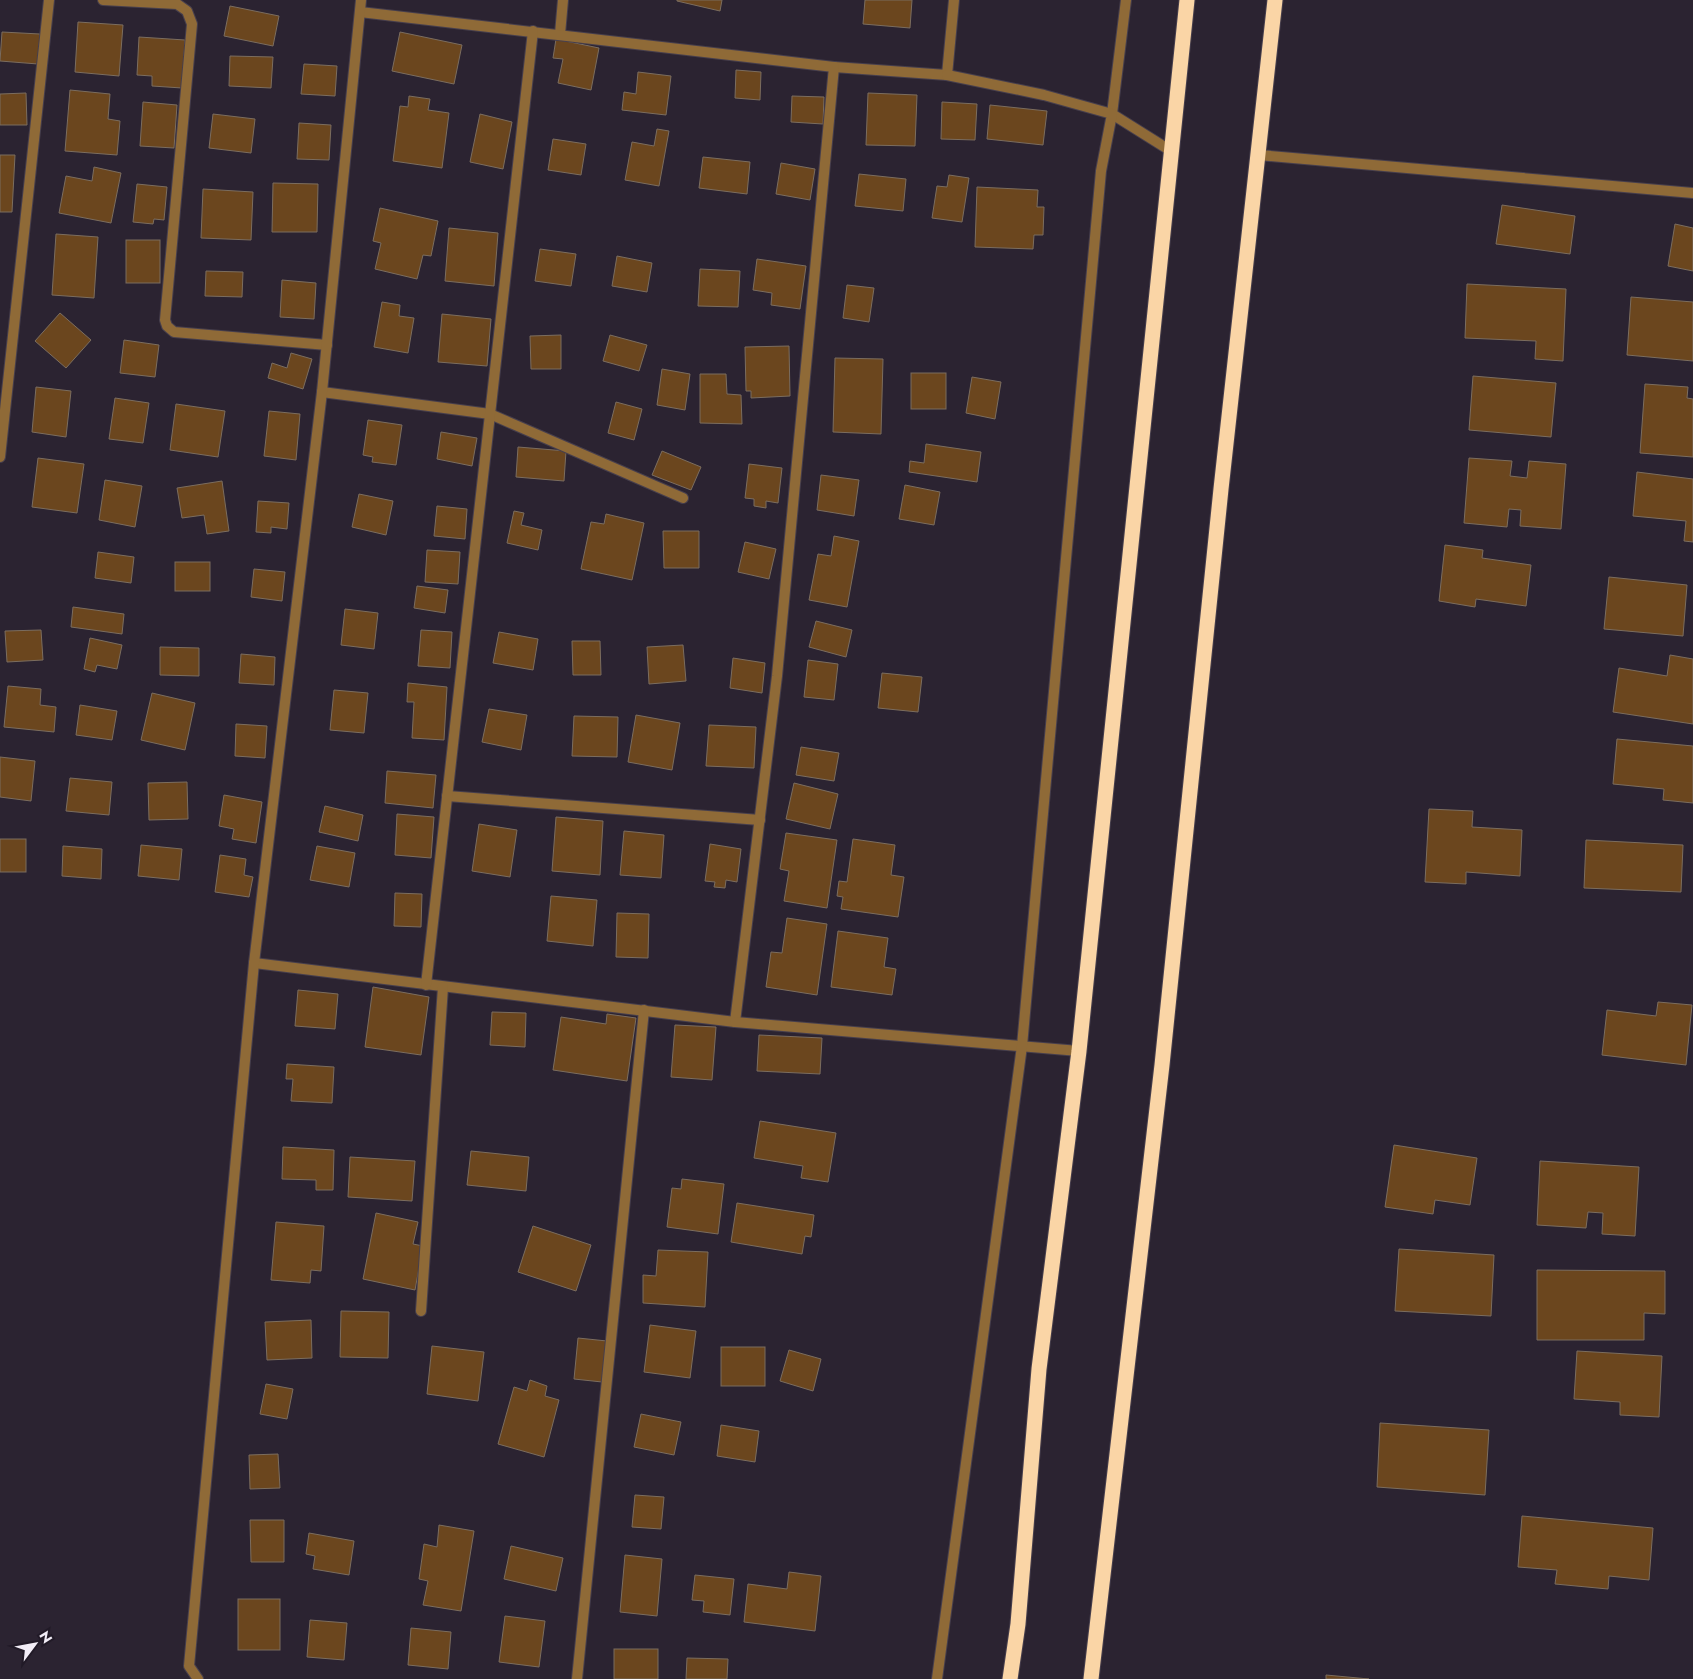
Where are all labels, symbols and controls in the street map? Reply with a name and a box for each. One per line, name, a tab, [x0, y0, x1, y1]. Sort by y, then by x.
north arrow	[10, 1619, 60, 1669]
text: N	[35, 1627, 57, 1647]

